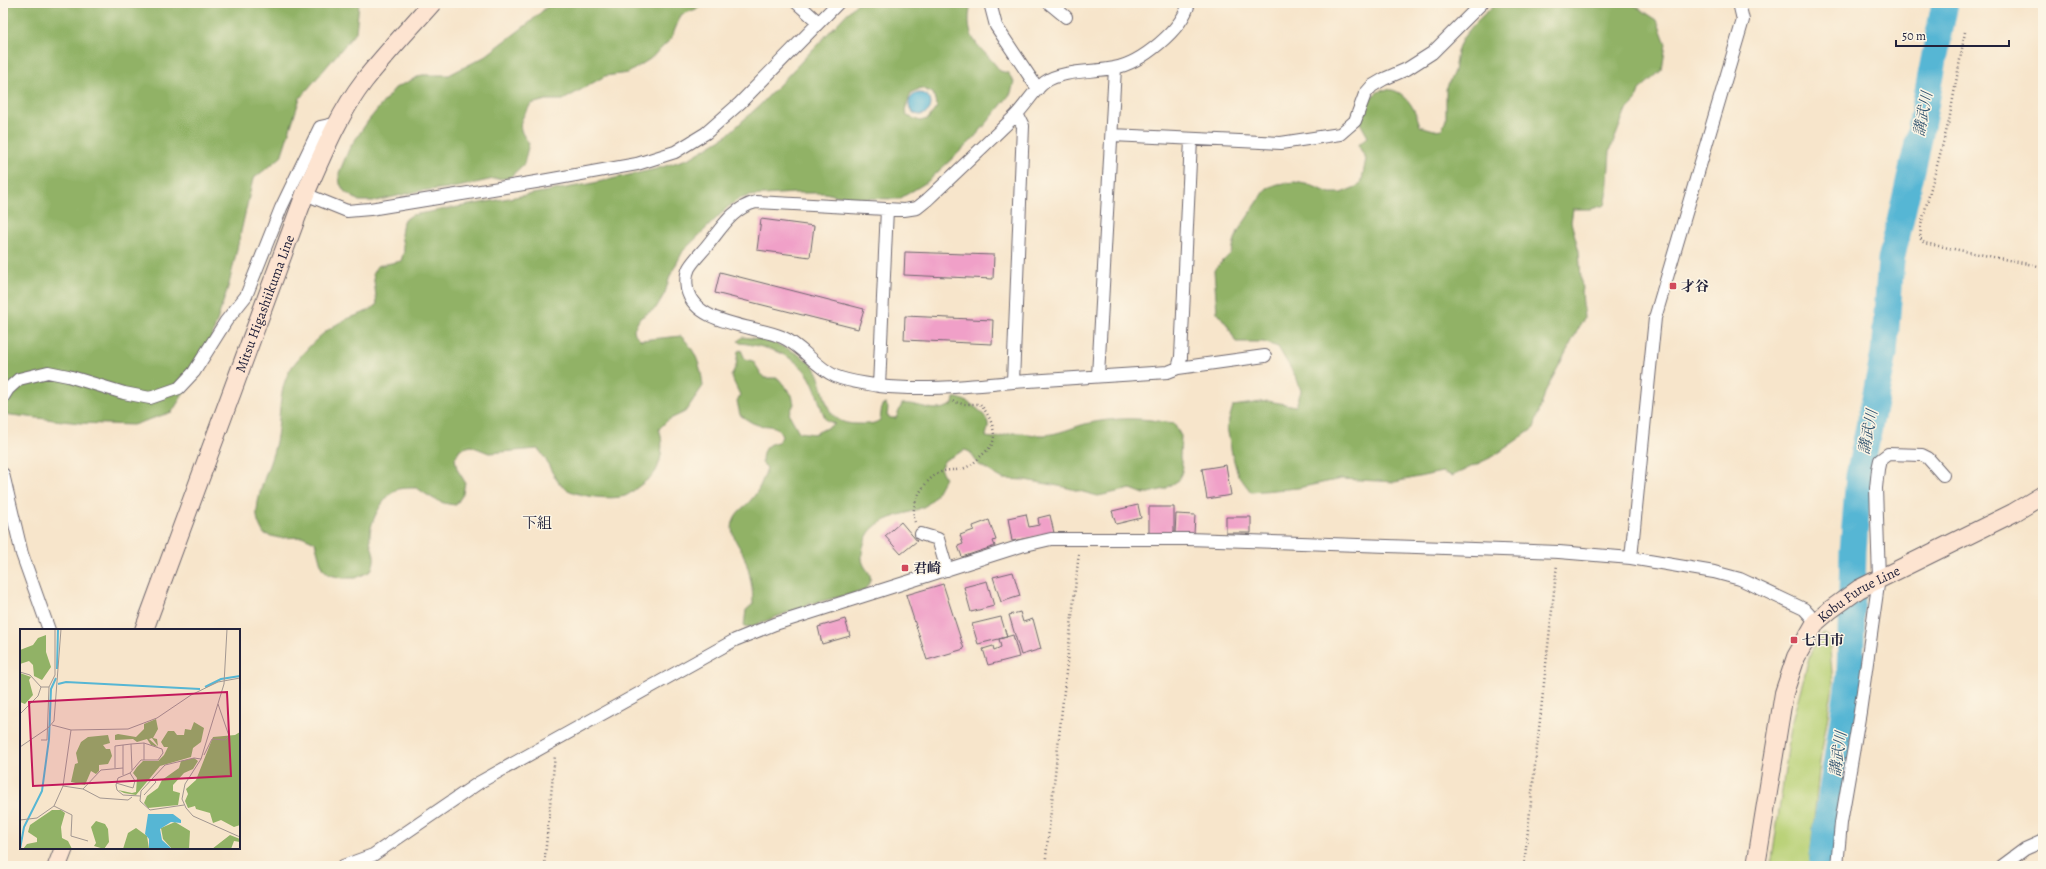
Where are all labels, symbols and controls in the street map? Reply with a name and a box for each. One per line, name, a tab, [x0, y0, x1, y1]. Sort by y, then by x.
scale bar	[1896, 22, 2009, 48]
text: 50 m	[1902, 28, 1926, 44]
water label: 講武川	[1909, 88, 1937, 138]
street label: Mitsu Higashiikuma Line	[231, 232, 299, 375]
place label: 才谷	[1681, 277, 1709, 296]
marker: 才谷	[1668, 281, 1678, 291]
water label: 講武川	[1854, 406, 1882, 456]
district label: 下組	[522, 513, 552, 533]
place label: 君崎	[913, 559, 941, 578]
street label: Kobu Furue Line	[1813, 561, 1903, 627]
marker: 君崎	[900, 563, 910, 573]
inset map	[20, 629, 240, 849]
place label: 七日市	[1802, 631, 1844, 650]
marker: 七日市	[1789, 635, 1799, 645]
water label: 講武川	[1825, 728, 1851, 778]

